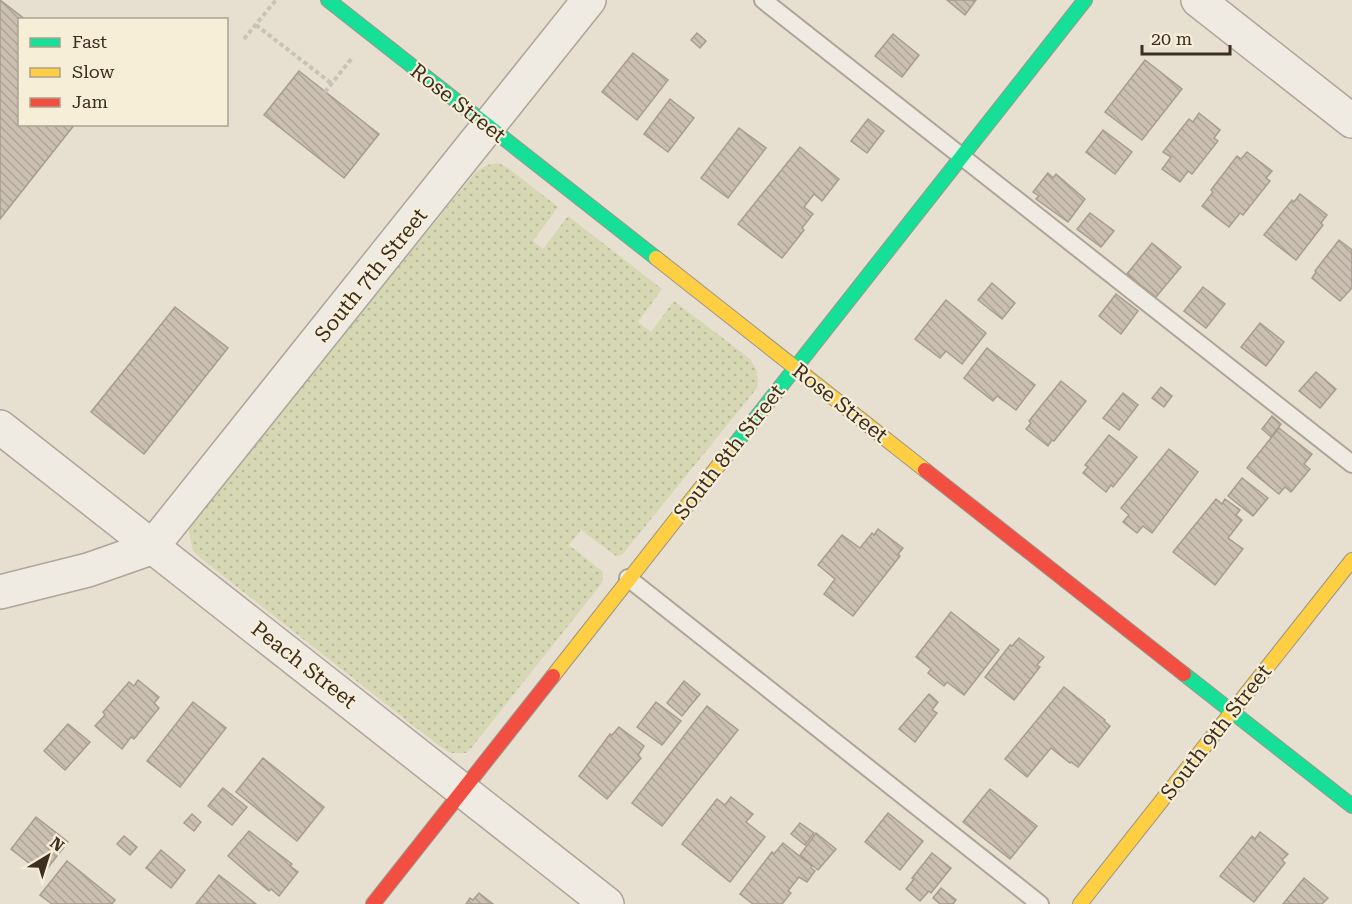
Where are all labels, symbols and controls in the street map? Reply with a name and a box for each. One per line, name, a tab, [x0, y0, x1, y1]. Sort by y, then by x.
legend	[18, 18, 228, 126]
scale bar	[1142, 18, 1230, 56]
text: 20 m	[1151, 28, 1192, 49]
text: Fast	[72, 31, 107, 52]
street label: Rose Street	[406, 58, 510, 148]
text: Slow	[72, 61, 114, 82]
text: Jam	[72, 91, 108, 112]
street label: South 7th Street	[310, 203, 432, 347]
street label: Rose Street	[788, 358, 892, 448]
street label: South 8th Street	[669, 380, 789, 524]
street label: Peach Street	[247, 617, 361, 713]
street label: South 9th Street	[1156, 660, 1276, 804]
north arrow	[18, 826, 78, 886]
text: N	[46, 833, 68, 856]

